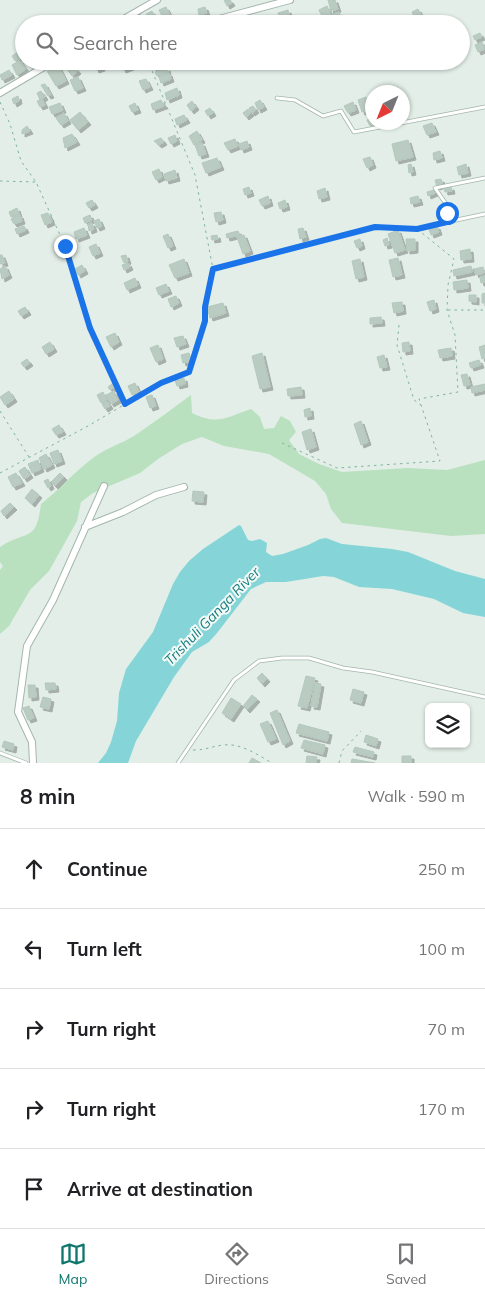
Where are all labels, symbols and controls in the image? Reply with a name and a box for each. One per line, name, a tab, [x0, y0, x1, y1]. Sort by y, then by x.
search box	[15, 15, 470, 70]
icon: search	[33, 29, 61, 57]
text: Search here	[73, 31, 177, 55]
north arrow	[365, 85, 410, 130]
route start	[436, 202, 459, 225]
route end	[54, 235, 77, 258]
water label: Trishuli Ganga River	[160, 562, 264, 669]
map controls	[425, 703, 470, 748]
button: layers	[425, 703, 470, 748]
text: 8 min	[20, 783, 75, 809]
text: Walk · 590 m	[367, 786, 465, 806]
icon: ahead	[20, 855, 48, 883]
text: Continue	[67, 857, 147, 881]
text: 250 m	[418, 859, 465, 879]
icon: left	[20, 935, 48, 963]
text: Turn left	[67, 937, 142, 961]
text: 100 m	[418, 939, 465, 959]
icon: right	[20, 1015, 48, 1043]
text: Turn right	[67, 1017, 156, 1041]
text: 70 m	[428, 1019, 465, 1039]
icon: right	[20, 1095, 48, 1123]
text: Turn right	[67, 1097, 156, 1121]
text: 170 m	[418, 1099, 465, 1119]
icon: arrive	[20, 1175, 48, 1203]
text: Arrive at destination	[67, 1177, 253, 1201]
tab: Map	[59, 1240, 87, 1288]
tab: Directions	[204, 1240, 269, 1288]
tab: Saved	[386, 1240, 426, 1288]

